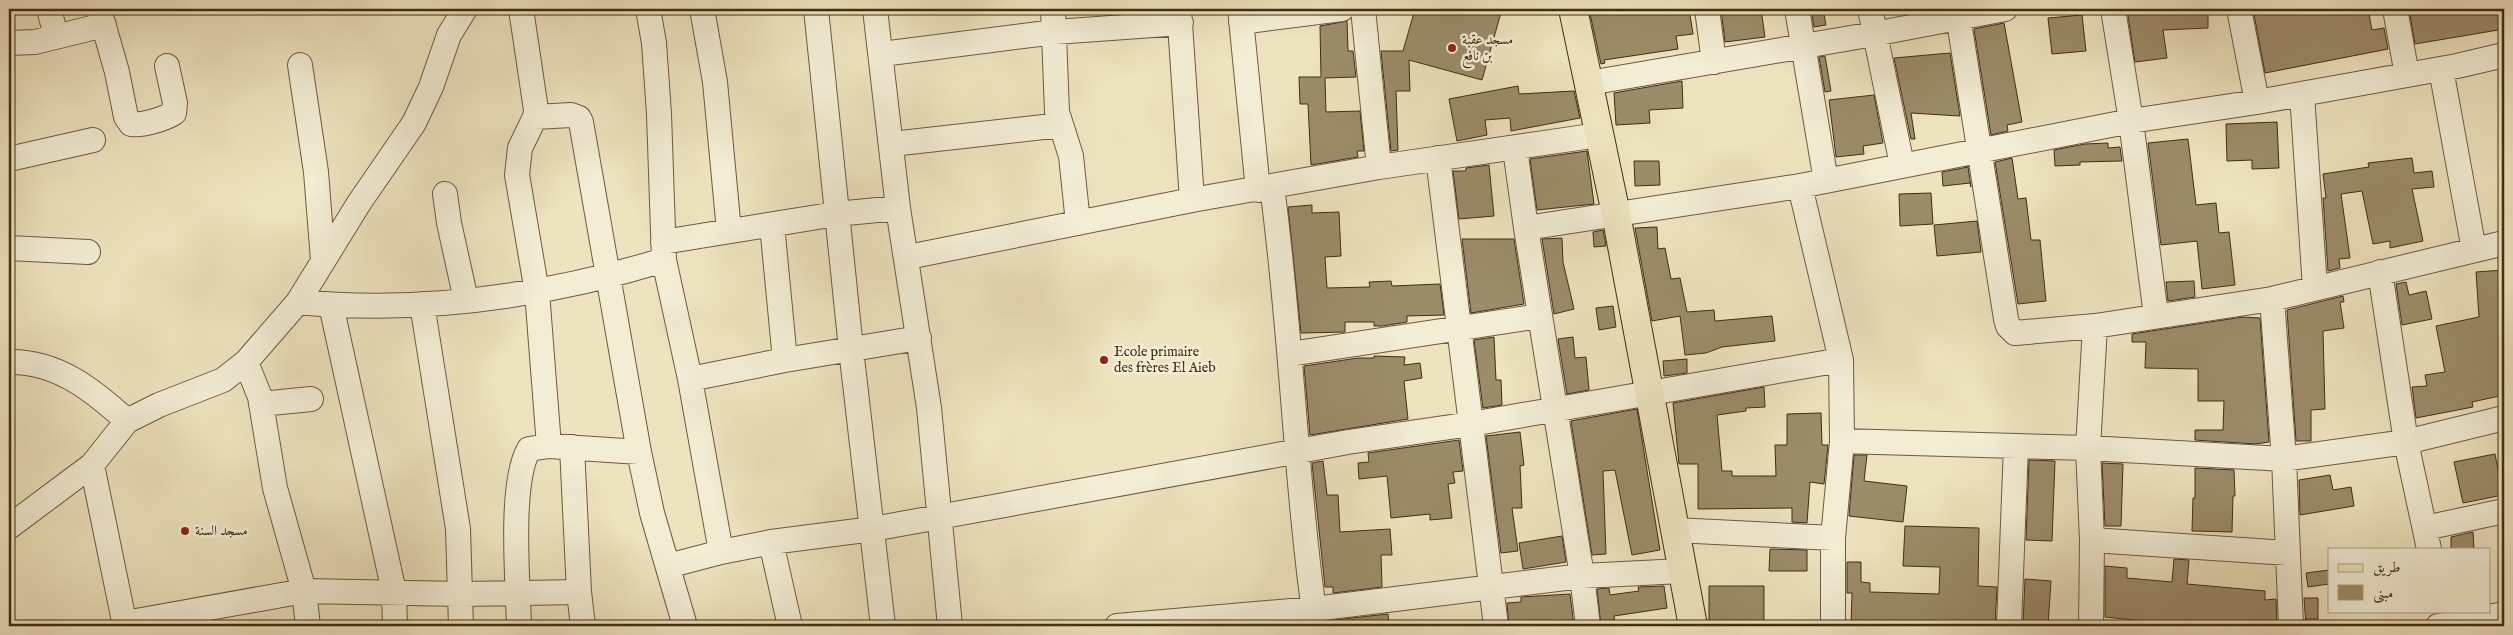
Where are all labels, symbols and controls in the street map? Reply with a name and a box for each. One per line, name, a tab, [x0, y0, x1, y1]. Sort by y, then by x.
place label: مسجد عقبة بن نافع	[1462, 31, 1513, 69]
marker: مسجد عقبة بن نافع	[1446, 42, 1458, 54]
place label: Ecole primaire des frères El Aieb	[1114, 343, 1216, 377]
marker: Ecole primaire des frères El Aieb	[1098, 354, 1110, 366]
place label: مسجد السنة	[195, 522, 248, 540]
marker: مسجد السنة	[179, 525, 191, 537]
legend	[2328, 548, 2490, 612]
text: طريق	[2373, 558, 2400, 577]
text: مبنى	[2373, 584, 2393, 604]

